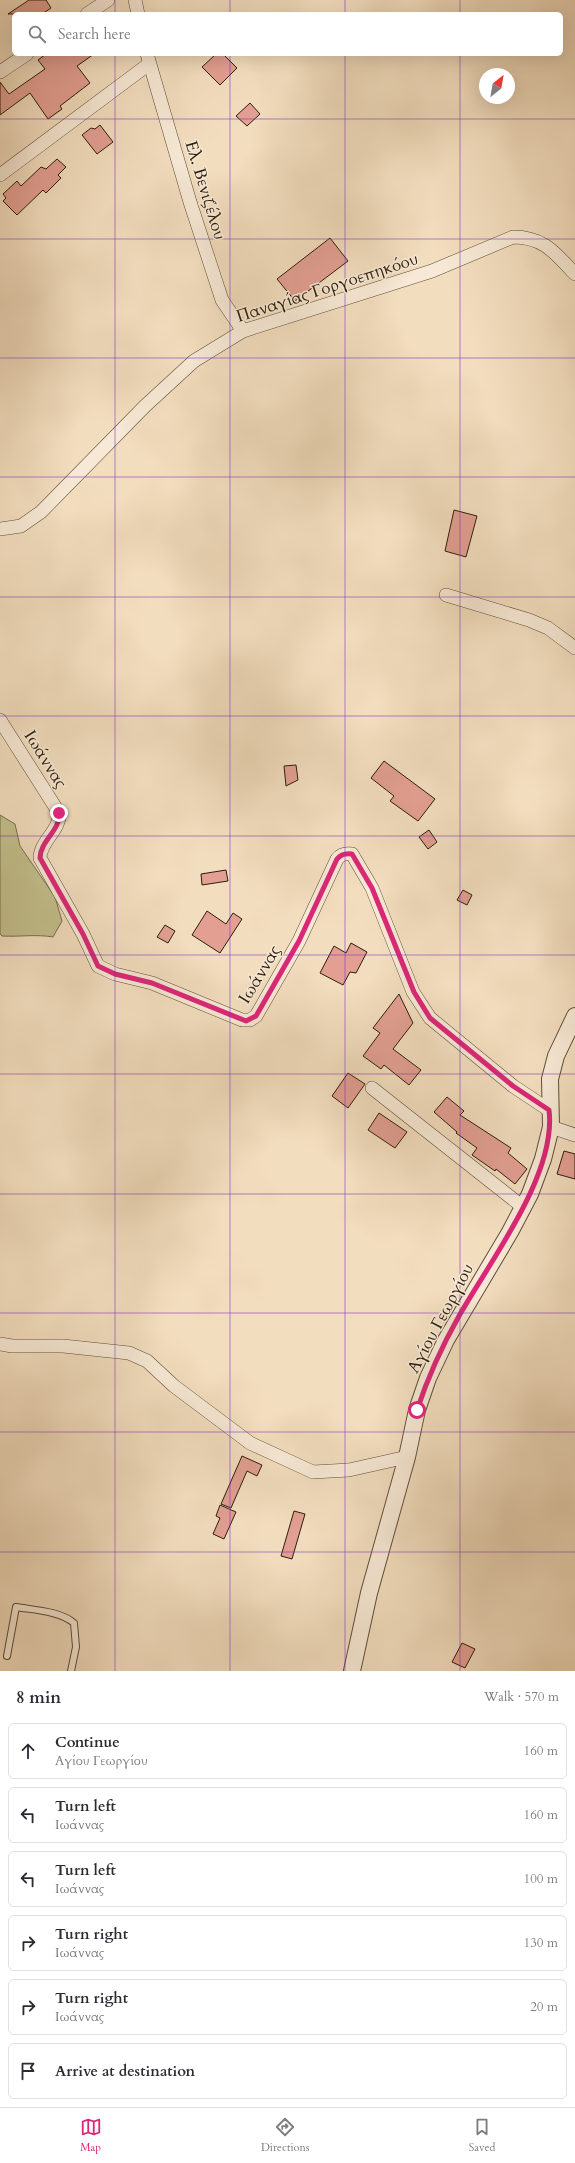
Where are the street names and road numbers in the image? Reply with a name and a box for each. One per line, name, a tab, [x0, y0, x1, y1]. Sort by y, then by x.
street label: Ελ. Βενιζέλου	[180, 138, 232, 243]
street label: Παναγίας Γοργοεπηκόου	[233, 247, 421, 328]
street label: Ιωάννας	[19, 726, 72, 793]
street label: Ιωάννας	[233, 941, 286, 1008]
street label: Αγίου Γεωργίου	[402, 1259, 479, 1377]

